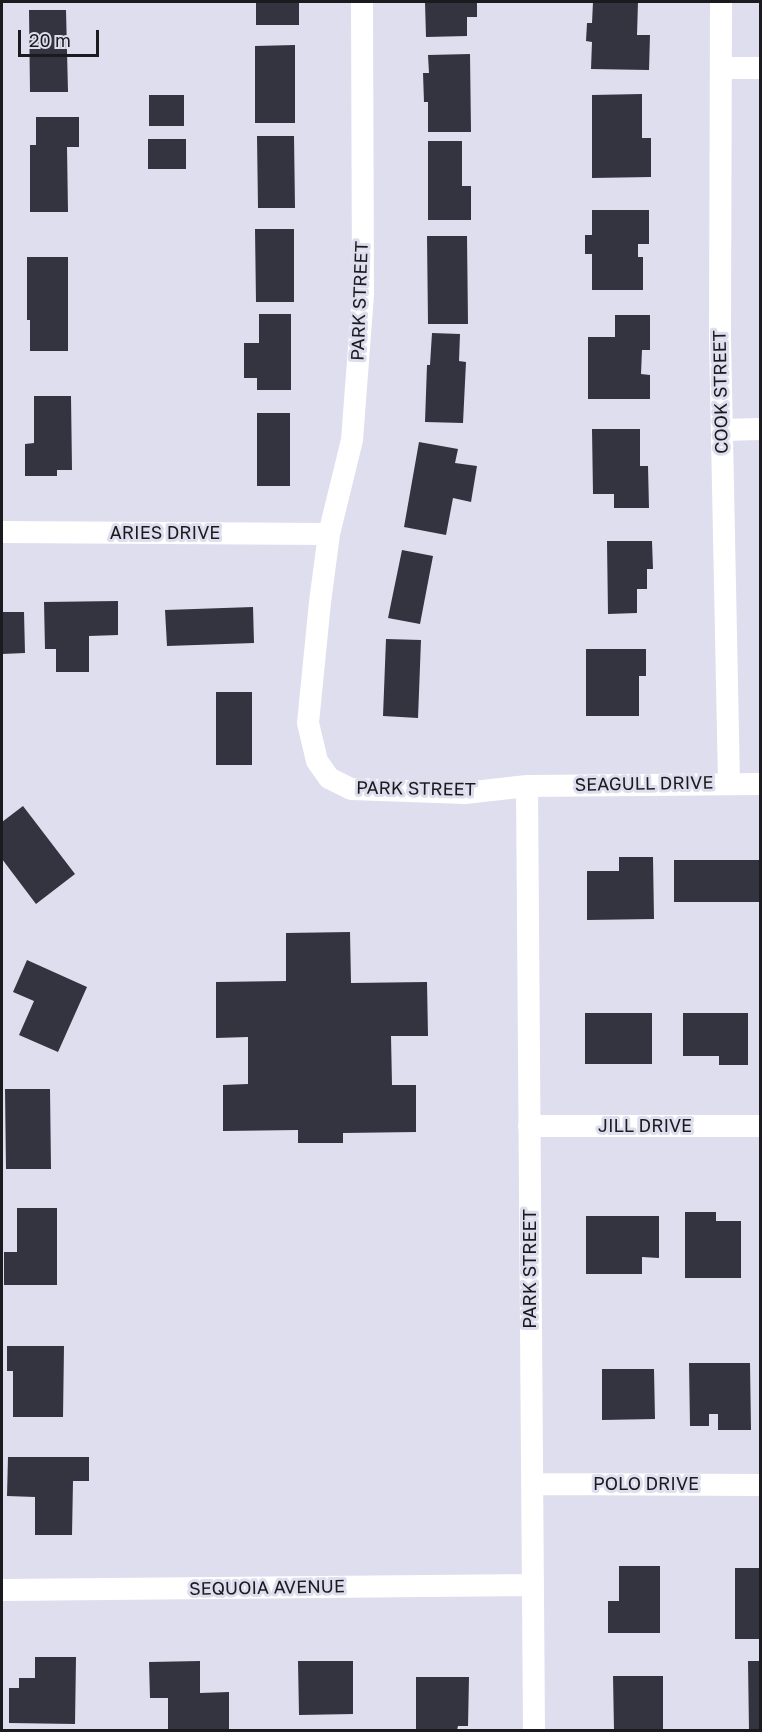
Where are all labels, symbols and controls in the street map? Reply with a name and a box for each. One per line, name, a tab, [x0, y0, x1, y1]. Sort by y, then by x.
scale bar	[21, 18, 102, 56]
text: 20 m	[29, 29, 71, 51]
street label: PARK STREET	[347, 241, 373, 361]
street label: COOK STREET	[709, 330, 733, 454]
street label: ARIES DRIVE	[110, 522, 220, 544]
street label: SEAGULL DRIVE	[575, 772, 713, 796]
street label: PARK STREET	[356, 777, 476, 801]
street label: JILL DRIVE	[598, 1115, 692, 1137]
street label: PARK STREET	[519, 1209, 541, 1329]
street label: POLO DRIVE	[593, 1473, 699, 1495]
street label: SEQUOIA AVENUE	[189, 1576, 345, 1600]

